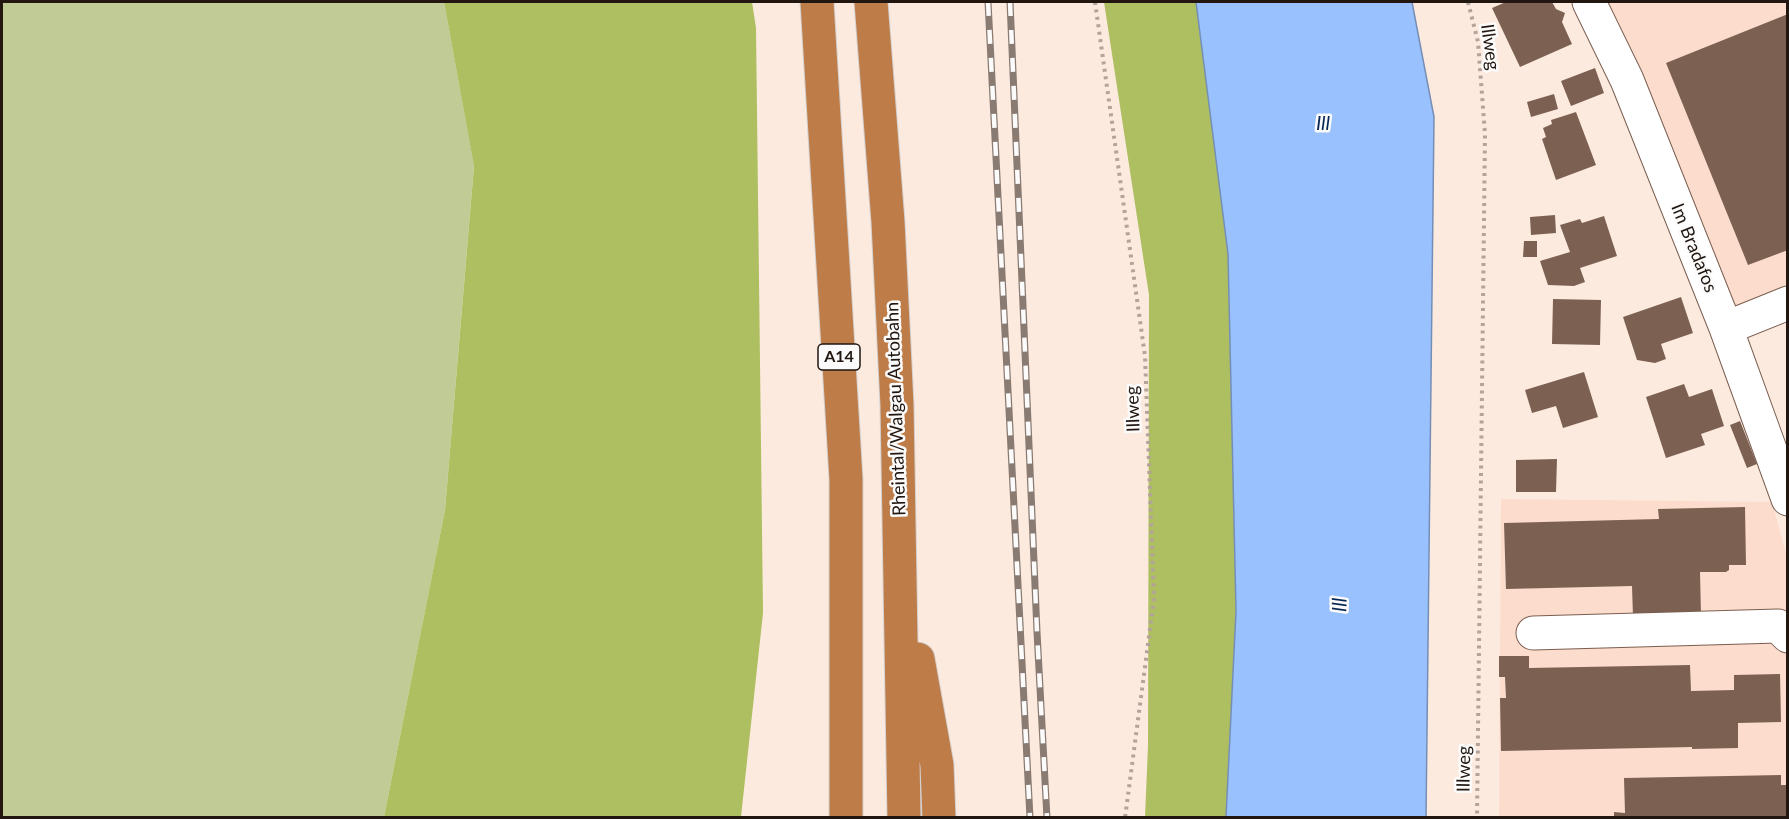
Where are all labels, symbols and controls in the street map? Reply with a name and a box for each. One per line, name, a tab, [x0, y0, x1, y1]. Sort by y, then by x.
street label: Illweg	[1476, 23, 1504, 71]
water label: Ill	[1316, 112, 1330, 136]
street label: Im Bradafos	[1666, 200, 1722, 296]
street label: Rheintal/Walgau Autobahn	[881, 302, 911, 516]
road number: A14	[818, 344, 860, 370]
street label: Illweg	[1121, 385, 1145, 433]
water label: Ill	[1328, 598, 1352, 612]
street label: Illweg	[1453, 746, 1475, 792]

